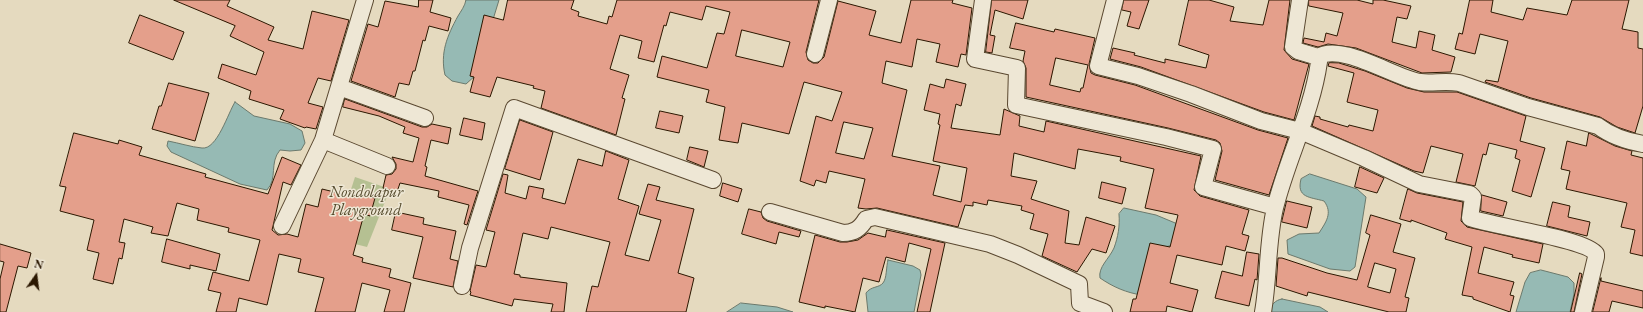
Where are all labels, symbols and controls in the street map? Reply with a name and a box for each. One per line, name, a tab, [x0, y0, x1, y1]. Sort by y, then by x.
park label: Nondolapur Playground	[329, 183, 403, 221]
north arrow	[16, 256, 56, 296]
text: N	[33, 256, 45, 272]

